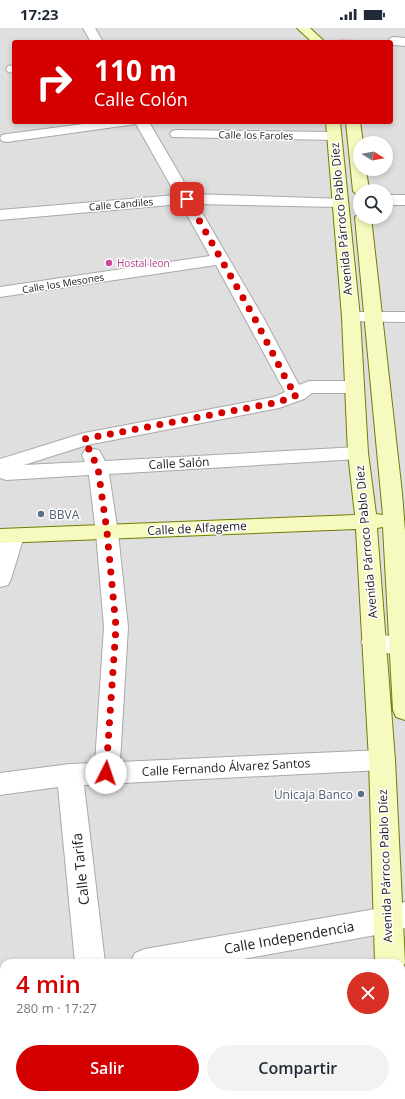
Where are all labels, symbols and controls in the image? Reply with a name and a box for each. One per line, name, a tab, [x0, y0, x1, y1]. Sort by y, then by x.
text: 17:23	[20, 4, 59, 24]
text: 110 m	[94, 51, 177, 89]
icon: right	[28, 56, 80, 108]
text: Calle Colón	[94, 87, 188, 111]
street label: Calle los Faroles	[219, 127, 294, 143]
north arrow	[353, 136, 393, 176]
map controls	[353, 136, 393, 224]
street label: Avenida Párroco Pablo Díez	[326, 141, 356, 296]
pin	[170, 182, 204, 216]
button: search	[353, 184, 393, 224]
icon: arrive	[176, 188, 198, 210]
street label: Calle Candiles	[88, 194, 154, 214]
place label: Hostal leon	[117, 256, 170, 270]
marker: Hostal leon	[104, 258, 114, 268]
street label: Calle los Mesones	[21, 270, 105, 296]
street label: Calle Salón	[148, 453, 210, 473]
street label: Avenida Párroco Pablo Díez	[351, 464, 381, 619]
place label: BBVA	[49, 506, 80, 523]
marker: BBVA	[36, 509, 46, 519]
street label: Calle de Alfageme	[147, 517, 248, 539]
position arrow	[85, 752, 127, 794]
street label: Calle Fernando Álvarez Santos	[141, 754, 311, 780]
place label: Unicaja Banco	[274, 786, 353, 803]
marker: Unicaja Banco	[356, 789, 366, 799]
street label: Avenida Párroco Pablo Díez	[374, 789, 396, 943]
street label: Calle Tarifa	[67, 832, 93, 906]
street label: Calle Independencia	[222, 916, 356, 958]
text: 4 min	[16, 967, 81, 1000]
button: close	[347, 972, 389, 1014]
text: 280 m · 17:27	[16, 999, 97, 1017]
button: Salir	[16, 1045, 199, 1091]
button: Compartir	[207, 1045, 389, 1091]

